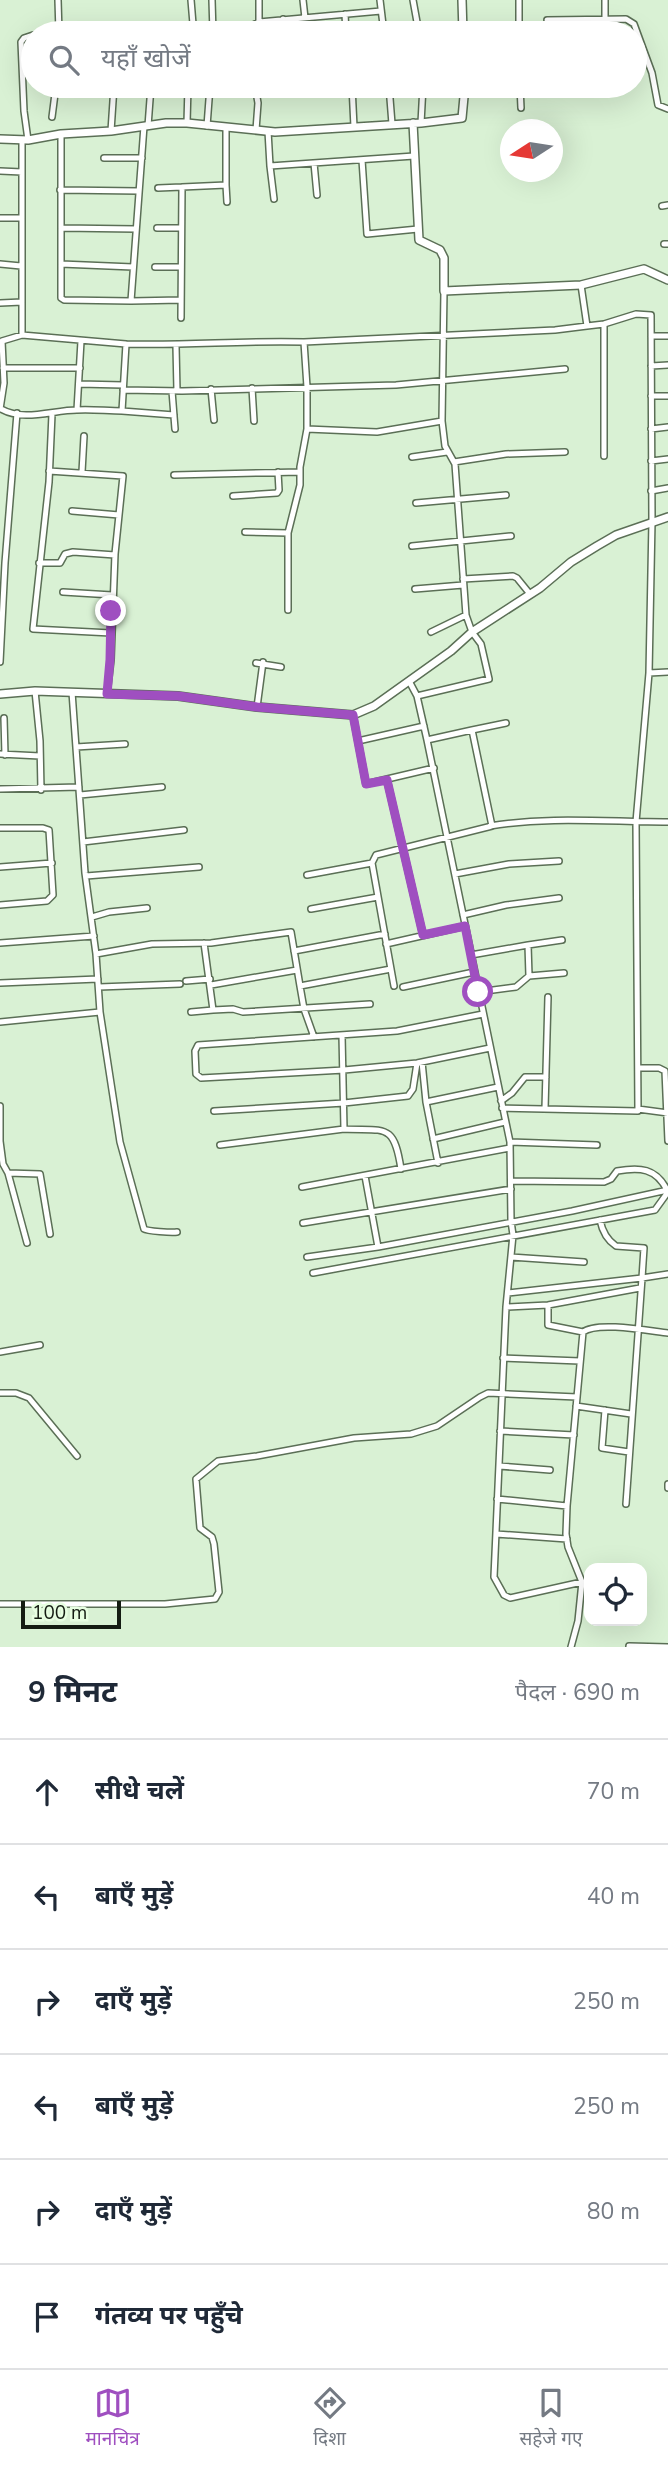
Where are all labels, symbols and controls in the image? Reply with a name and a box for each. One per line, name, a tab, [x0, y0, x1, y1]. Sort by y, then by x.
search box	[21, 21, 647, 98]
icon: search	[45, 41, 83, 79]
text: यहाँ खोजें	[101, 41, 191, 76]
north arrow	[500, 119, 563, 182]
route end	[95, 595, 126, 626]
route start	[462, 976, 493, 1007]
map controls	[584, 1563, 647, 1626]
button: locate	[584, 1563, 647, 1626]
scale bar	[21, 1598, 121, 1630]
text: 100 m	[32, 1600, 87, 1626]
text: 9 मिनट	[28, 1672, 117, 1713]
text: पैदल · 690 m	[515, 1677, 640, 1708]
icon: ahead	[28, 1773, 66, 1811]
text: सीधे चलें	[95, 1773, 184, 1808]
text: 70 m	[587, 1776, 640, 1807]
icon: left	[28, 1878, 66, 1916]
text: बाएँ मुड़ें	[95, 1878, 173, 1913]
text: 40 m	[587, 1881, 640, 1912]
icon: right	[28, 1983, 66, 2021]
text: दाएँ मुड़ें	[95, 1983, 172, 2018]
text: 250 m	[573, 1986, 640, 2017]
icon: left	[28, 2088, 66, 2126]
text: बाएँ मुड़ें	[95, 2088, 173, 2123]
text: 250 m	[573, 2091, 640, 2122]
icon: right	[28, 2193, 66, 2231]
text: दाएँ मुड़ें	[95, 2193, 172, 2228]
text: 80 m	[587, 2196, 640, 2227]
icon: arrive	[28, 2298, 66, 2336]
text: गंतव्य पर पहुँचे	[95, 2298, 243, 2333]
tab: मानचित्र	[85, 2384, 140, 2453]
tab: दिशा	[311, 2384, 349, 2453]
tab: सहेजे गए	[519, 2384, 583, 2453]

